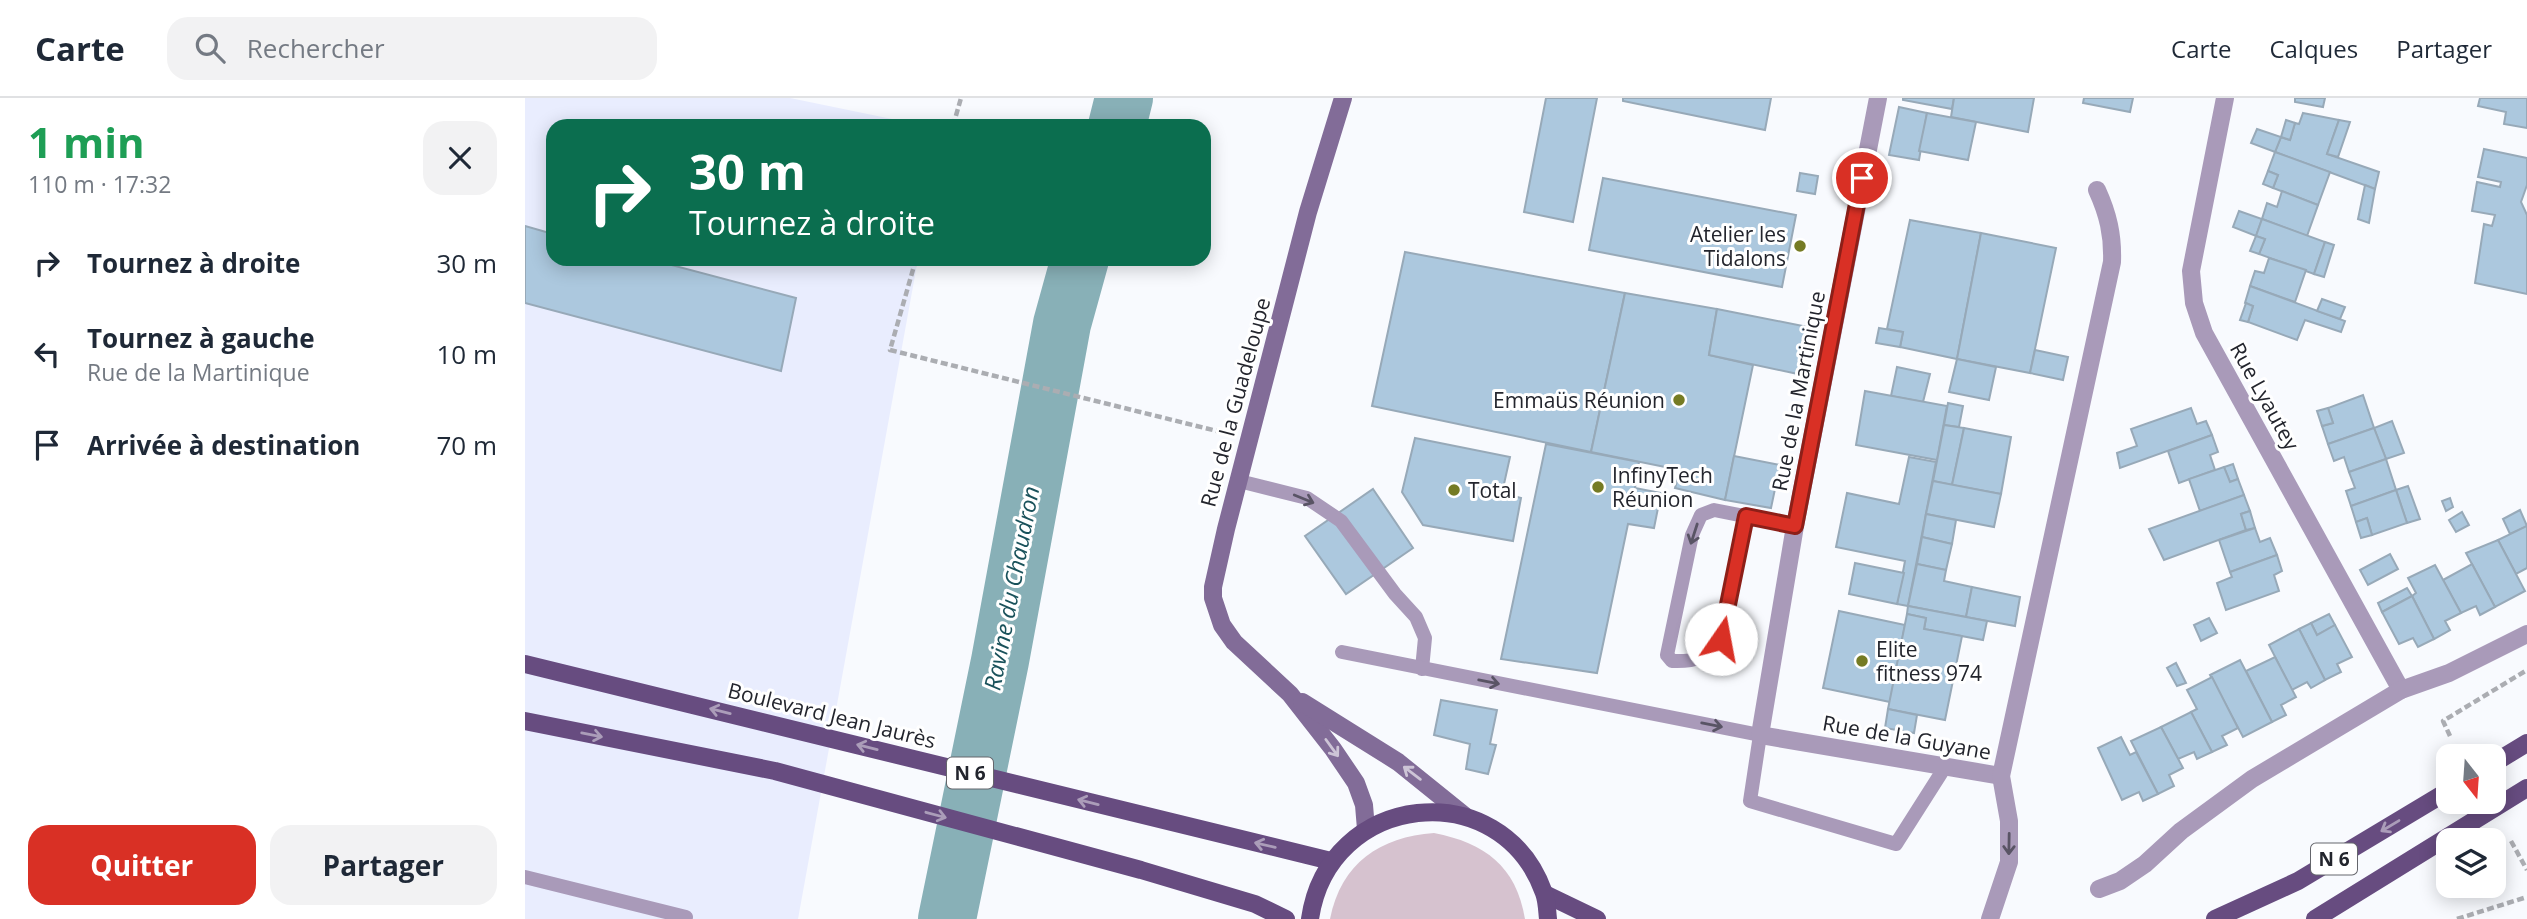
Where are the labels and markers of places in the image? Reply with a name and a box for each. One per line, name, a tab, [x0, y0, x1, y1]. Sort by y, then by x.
pin	[1832, 148, 1892, 208]
place label: Atelier les Tidalons	[1690, 220, 1786, 272]
marker: Atelier les Tidalons	[1792, 238, 1808, 254]
place label: Emmaüs Réunion	[1493, 386, 1665, 414]
marker: Emmaüs Réunion	[1671, 392, 1687, 408]
place label: InfinyTech Réunion	[1612, 461, 1713, 513]
place label: Total	[1468, 476, 1517, 504]
marker: InfinyTech Réunion	[1590, 479, 1606, 495]
marker: Total	[1446, 482, 1462, 498]
place label: Elite fitness 974	[1876, 635, 1982, 687]
marker: Elite fitness 974	[1854, 653, 1870, 669]

